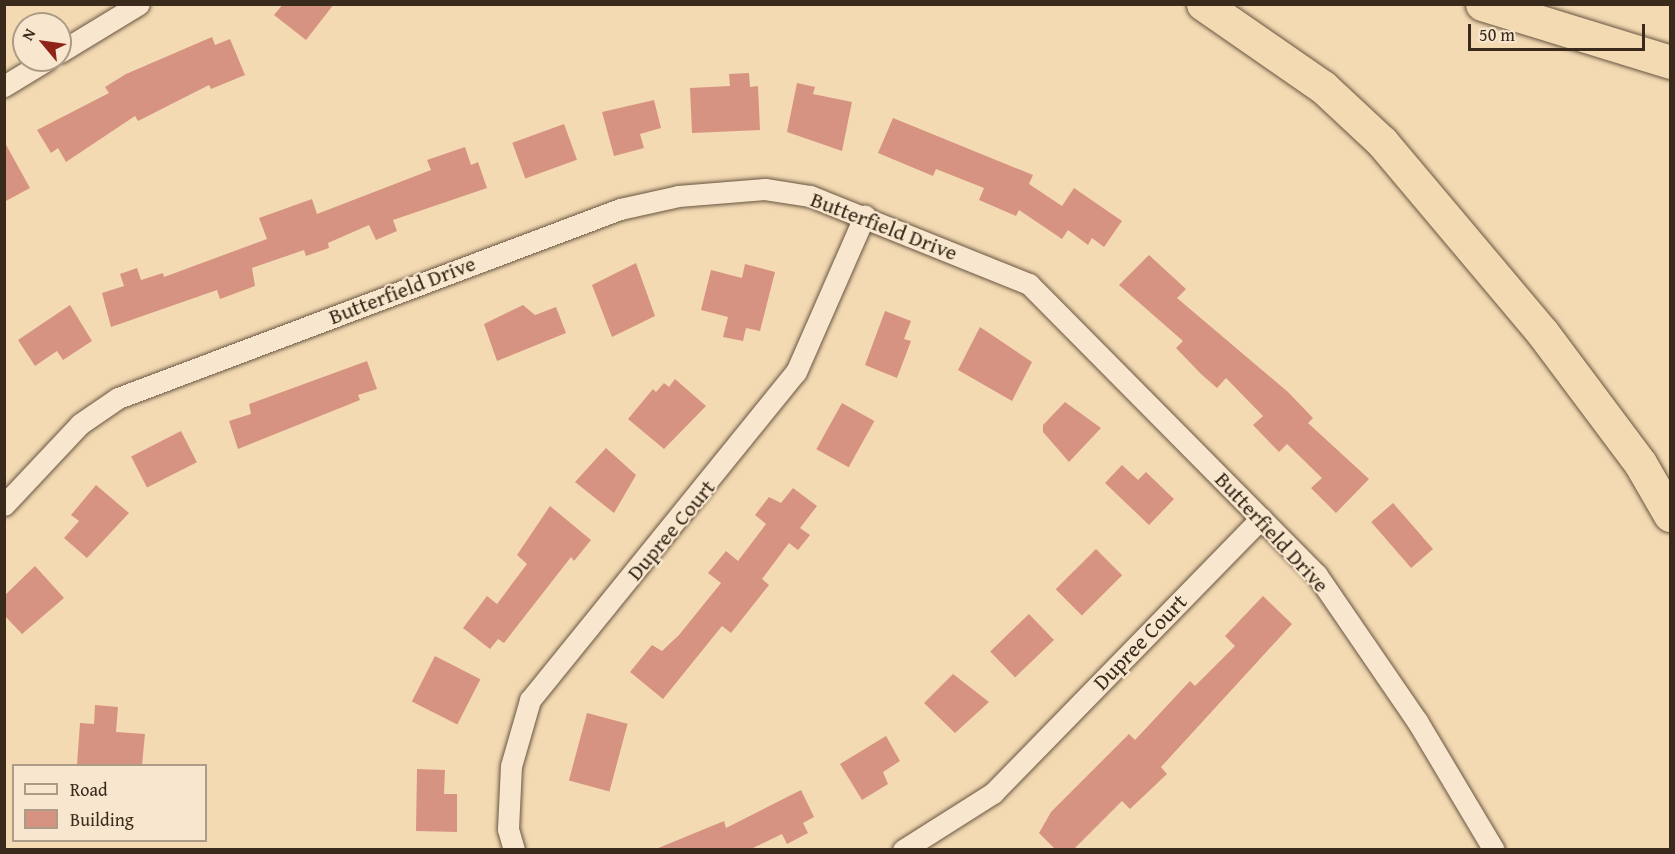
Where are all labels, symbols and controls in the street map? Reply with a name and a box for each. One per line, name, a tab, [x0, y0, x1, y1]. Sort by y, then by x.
north arrow	[12, 12, 72, 72]
scale bar	[1471, 12, 1648, 50]
text: 50 m	[1479, 21, 1515, 48]
text: N	[15, 24, 41, 45]
street label: Butterfield Drive	[807, 186, 961, 266]
street label: Butterfield Drive	[325, 250, 479, 330]
street label: Butterfield Drive	[1209, 466, 1335, 598]
street label: Dupree Court	[621, 474, 721, 586]
street label: Dupree Court	[1088, 588, 1192, 696]
legend	[12, 764, 207, 842]
text: Road	[70, 776, 108, 803]
text: Building	[70, 806, 134, 833]

